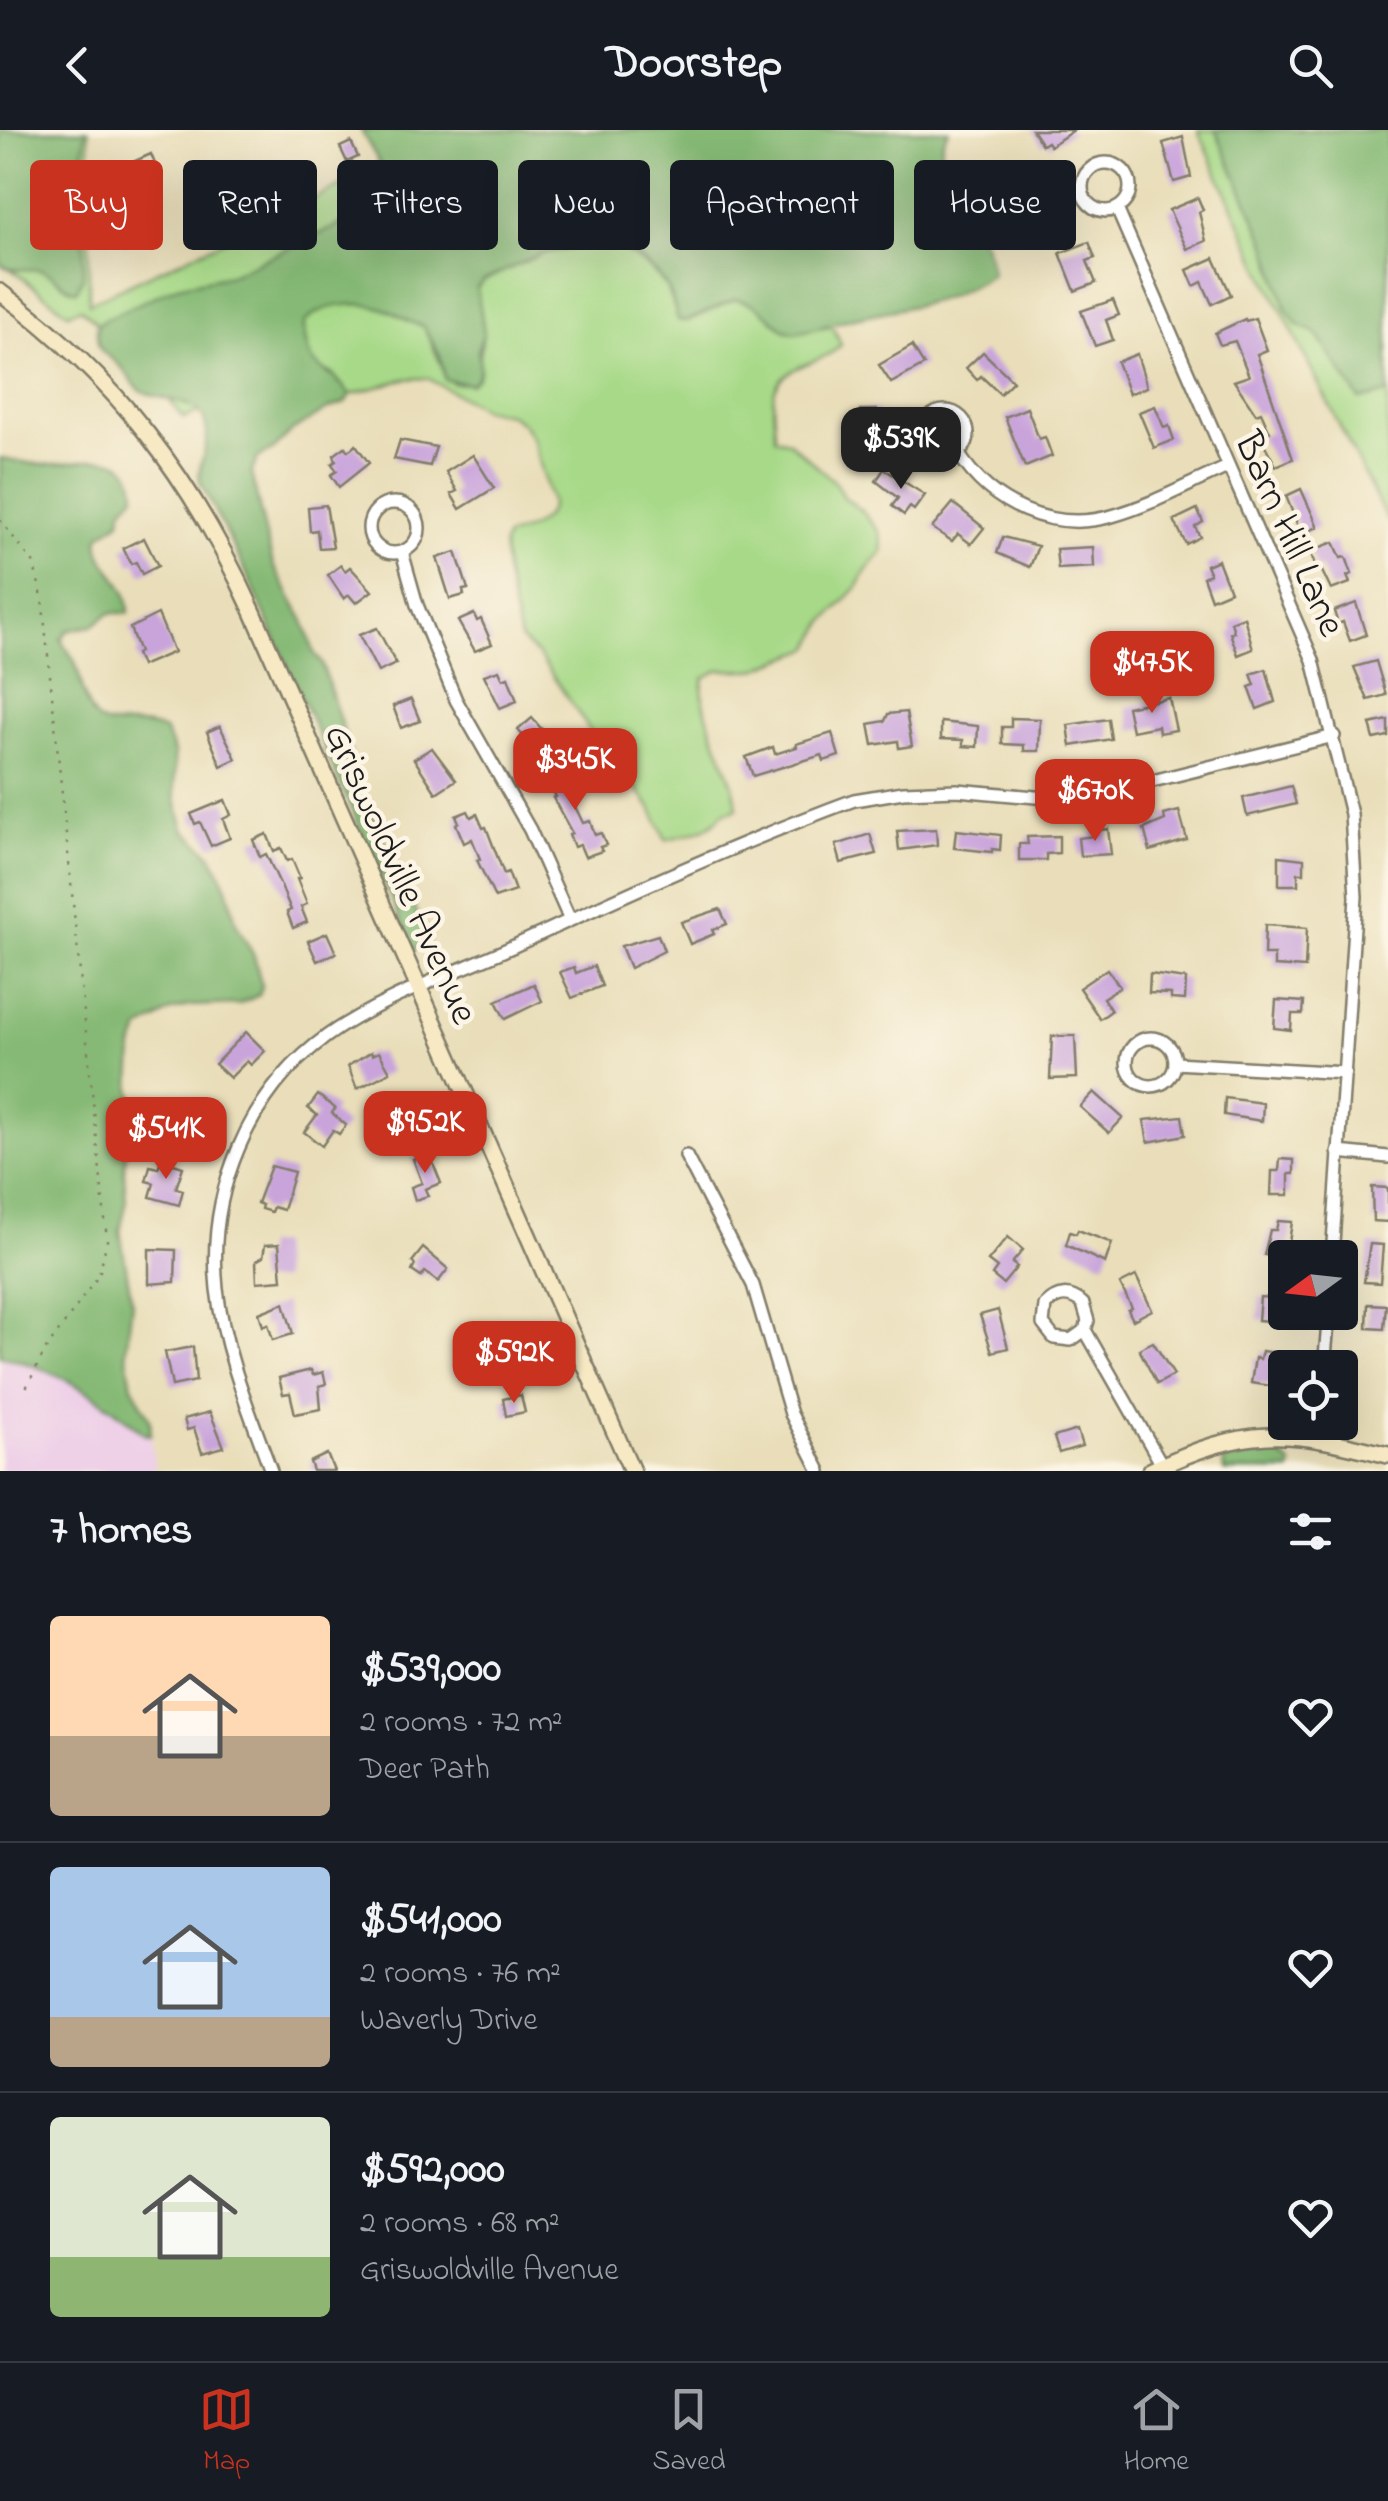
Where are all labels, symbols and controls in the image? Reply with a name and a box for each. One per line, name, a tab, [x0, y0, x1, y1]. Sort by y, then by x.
text: Doorstep	[606, 32, 782, 98]
icon: back	[50, 38, 105, 93]
icon: search	[1283, 38, 1338, 93]
chip: Buy	[30, 160, 163, 250]
chip: Rent	[183, 160, 317, 250]
chip: Filters	[337, 160, 498, 250]
chip: New	[518, 160, 650, 250]
chip: Apartment	[670, 160, 894, 250]
chip: House	[914, 160, 1076, 250]
pin: $539K	[831, 407, 971, 492]
text: $539K	[863, 416, 939, 463]
street label: Barn Hill Lane	[1216, 422, 1359, 647]
pin: $475K	[1082, 631, 1222, 716]
text: $475K	[1112, 640, 1192, 687]
street label: Griswoldville Avenue	[306, 715, 492, 1035]
pin: $345K	[505, 728, 645, 813]
text: $345K	[535, 737, 615, 784]
pin: $670K	[1025, 759, 1165, 844]
text: $670K	[1057, 768, 1133, 815]
pin: $952K	[355, 1091, 495, 1176]
pin: $541K	[96, 1097, 236, 1182]
text: $952K	[386, 1100, 464, 1147]
text: $541K	[128, 1106, 204, 1153]
north arrow	[1268, 1240, 1358, 1330]
map controls	[1268, 1240, 1358, 1440]
pin: $592K	[444, 1321, 584, 1406]
text: $592K	[475, 1330, 553, 1377]
button: locate	[1268, 1350, 1358, 1440]
text: 7 homes	[50, 1501, 192, 1562]
icon: filters	[1283, 1504, 1338, 1559]
text: $539,000	[360, 1639, 501, 1700]
icon: home	[130, 1656, 250, 1776]
icon: heart	[1283, 1689, 1338, 1744]
text: 2 rooms · 72 m²	[360, 1700, 562, 1747]
text: Deer Path	[360, 1747, 490, 1794]
text: $541,000	[360, 1890, 502, 1951]
icon: home	[130, 1907, 250, 2027]
icon: heart	[1283, 1940, 1338, 1995]
text: 2 rooms · 76 m²	[360, 1951, 561, 1998]
text: Waverly Drive	[360, 1998, 538, 2045]
text: $592,000	[360, 2140, 505, 2201]
icon: home	[130, 2157, 250, 2277]
icon: heart	[1283, 2190, 1338, 2245]
text: 2 rooms · 68 m²	[360, 2201, 559, 2248]
text: Griswoldville Avenue	[360, 2248, 619, 2295]
tab: Map	[199, 2382, 254, 2483]
tab: Saved	[652, 2382, 725, 2483]
tab: Home	[1124, 2382, 1189, 2483]

